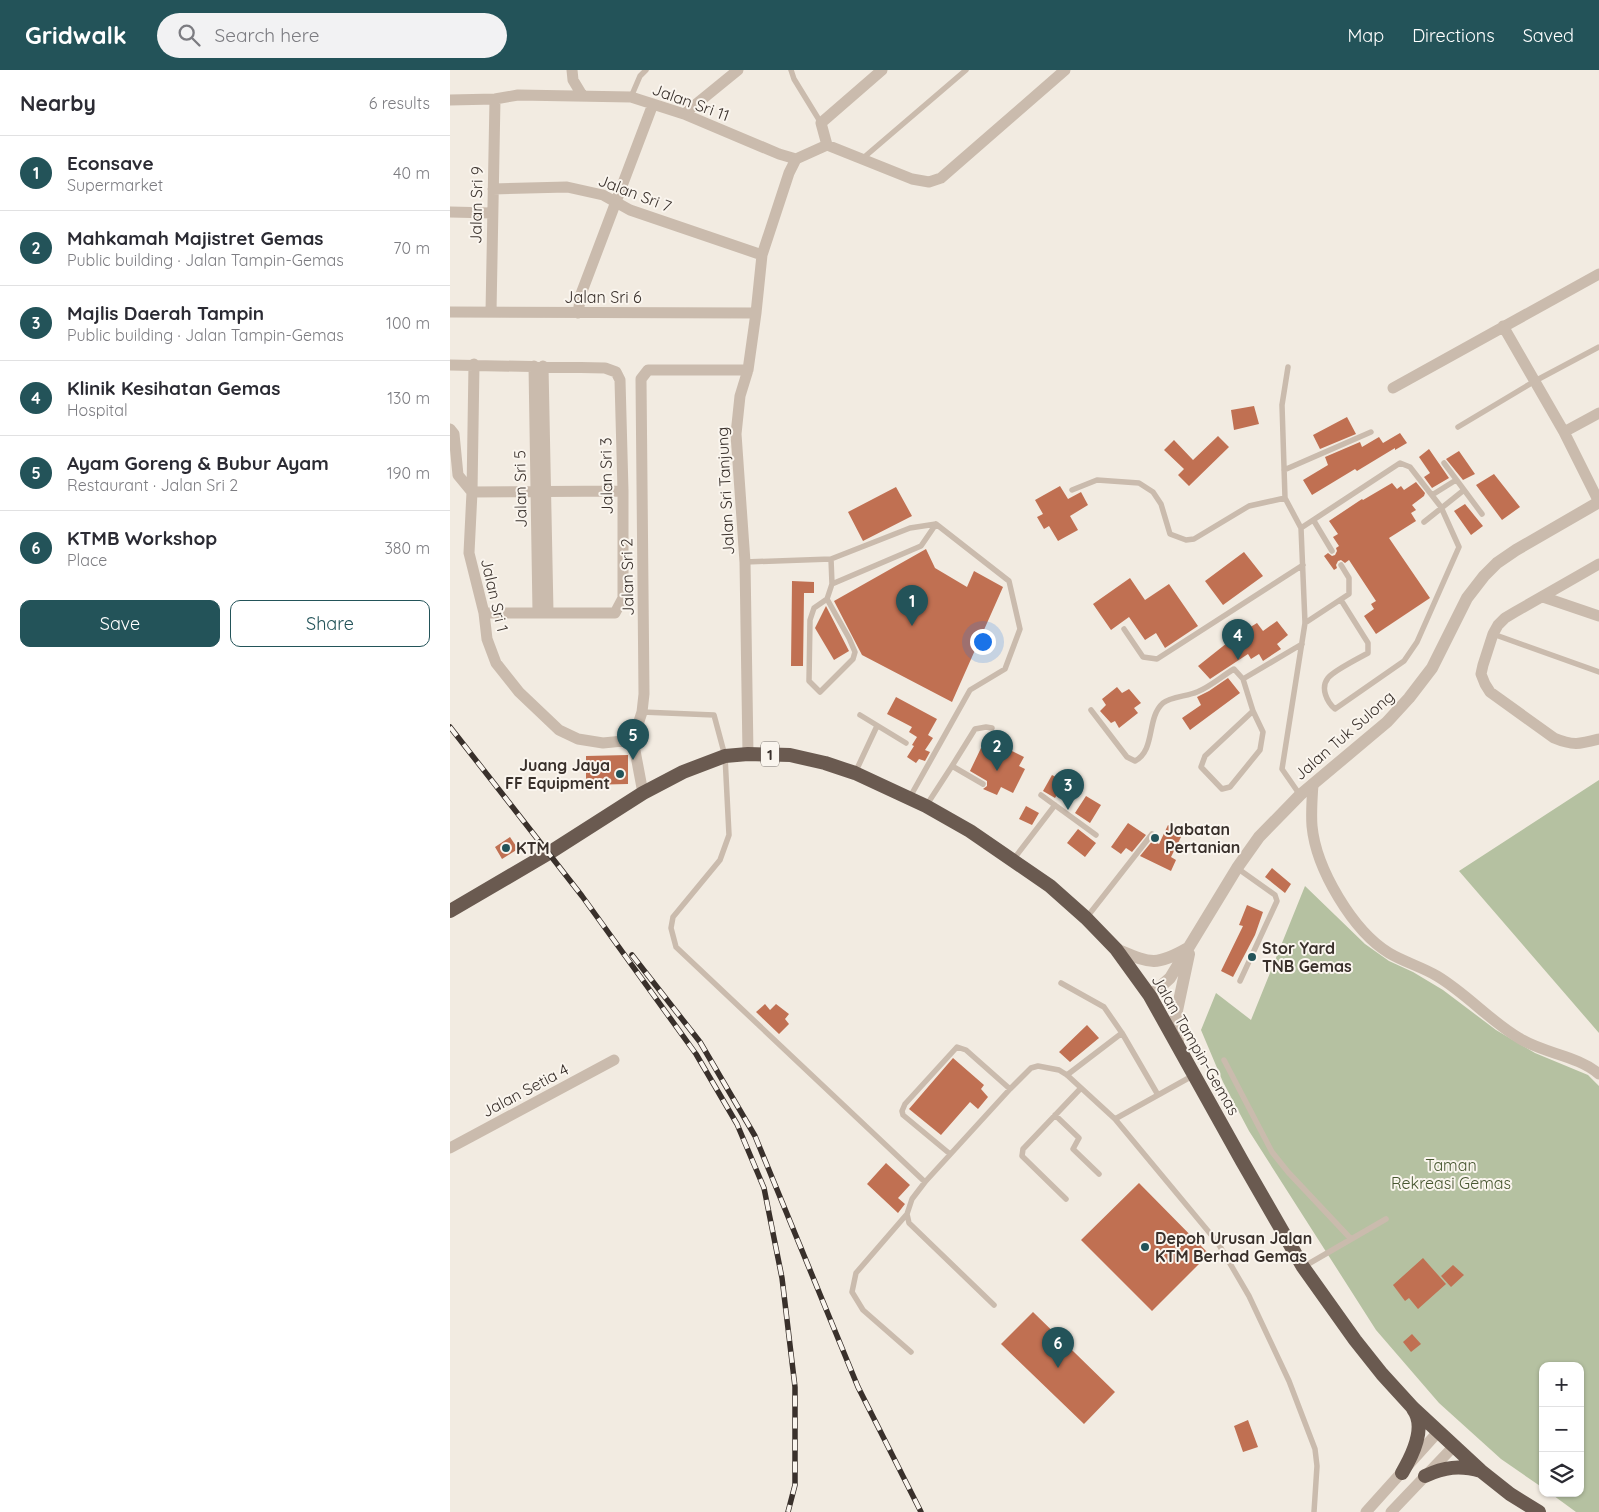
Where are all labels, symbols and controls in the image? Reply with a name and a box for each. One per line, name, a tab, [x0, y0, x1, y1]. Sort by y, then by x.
search box	[157, 13, 507, 58]
text: Gridwalk	[25, 20, 127, 50]
icon: search	[175, 21, 203, 49]
text: Search here	[215, 23, 319, 47]
text: Map	[1347, 24, 1384, 47]
text: Directions	[1412, 24, 1495, 47]
text: Saved	[1523, 24, 1574, 47]
street label: Jalan Sri 11	[650, 79, 732, 125]
text: Nearby	[20, 90, 96, 116]
text: 6 results	[369, 93, 430, 113]
text: Econsave	[67, 151, 154, 175]
text: 1	[33, 163, 39, 183]
text: 40 m	[393, 163, 430, 183]
street label: Jalan Sri 9	[465, 166, 487, 244]
street label: Jalan Sri 7	[595, 170, 675, 216]
text: Supermarket	[67, 175, 163, 195]
text: Mahkamah Majistret Gemas	[67, 226, 324, 250]
text: 2	[31, 238, 41, 258]
text: 70 m	[393, 238, 430, 258]
text: Public building · Jalan Tampin-Gemas	[67, 250, 344, 270]
street label: Jalan Sri 6	[564, 287, 642, 307]
text: Majlis Daerah Tampin	[67, 301, 264, 325]
text: 3	[32, 313, 40, 333]
text: 100 m	[386, 313, 430, 333]
text: Public building · Jalan Tampin-Gemas	[67, 325, 344, 345]
text: Klinik Kesihatan Gemas	[67, 376, 280, 400]
text: 4	[31, 388, 41, 408]
text: 130 m	[387, 388, 430, 408]
text: Hospital	[67, 400, 128, 420]
street label: Jalan Sri Tanjung	[712, 426, 738, 556]
street label: Jalan Sri 3	[595, 437, 617, 515]
street label: Jalan Sri 5	[509, 450, 531, 528]
text: Ayam Goreng & Bubur Ayam	[67, 451, 329, 475]
text: 5	[31, 463, 41, 483]
text: 190 m	[387, 463, 430, 483]
text: Restaurant · Jalan Sri 2	[67, 475, 238, 495]
text: KTMB Workshop	[67, 526, 217, 550]
text: 6	[32, 538, 40, 558]
text: 380 m	[384, 538, 430, 558]
street label: Jalan Sri 2	[616, 538, 638, 616]
text: Place	[67, 550, 107, 570]
street label: Jalan Sri 1	[477, 556, 513, 634]
pin: 1	[896, 585, 928, 626]
button: Save	[20, 600, 220, 647]
button: Share	[230, 600, 430, 647]
pin: 4	[1222, 619, 1254, 660]
your location	[970, 629, 996, 655]
street label: Jalan Tuk Sulong	[1290, 686, 1398, 784]
pin: 5	[617, 719, 649, 760]
pin: 2	[981, 730, 1013, 771]
road number: 1	[761, 742, 779, 766]
place label: Juang Jaya FF Equipment	[505, 755, 610, 793]
marker: Juang Jaya FF Equipment	[614, 768, 626, 780]
pin: 3	[1052, 769, 1084, 810]
place label: Jabatan Pertanian	[1165, 819, 1240, 857]
marker: Jabatan Pertanian	[1149, 832, 1161, 844]
place label: KTM	[516, 838, 550, 858]
marker: KTM	[500, 842, 512, 854]
place label: Stor Yard TNB Gemas	[1262, 938, 1352, 976]
marker: Stor Yard TNB Gemas	[1246, 951, 1258, 963]
street label: Jalan Tampin-Gemas	[1148, 971, 1244, 1119]
street label: Jalan Setia 4	[478, 1059, 572, 1121]
park label: Taman Rekreasi Gemas	[1391, 1155, 1511, 1193]
place label: Depoh Urusan Jalan KTM Berhad Gemas	[1155, 1228, 1312, 1266]
marker: Depoh Urusan Jalan KTM Berhad Gemas	[1139, 1241, 1151, 1253]
pin: 6	[1042, 1327, 1074, 1368]
map controls	[1539, 1362, 1584, 1497]
button: +	[1539, 1362, 1584, 1407]
button: −	[1539, 1407, 1584, 1452]
button: layers	[1539, 1452, 1584, 1497]

